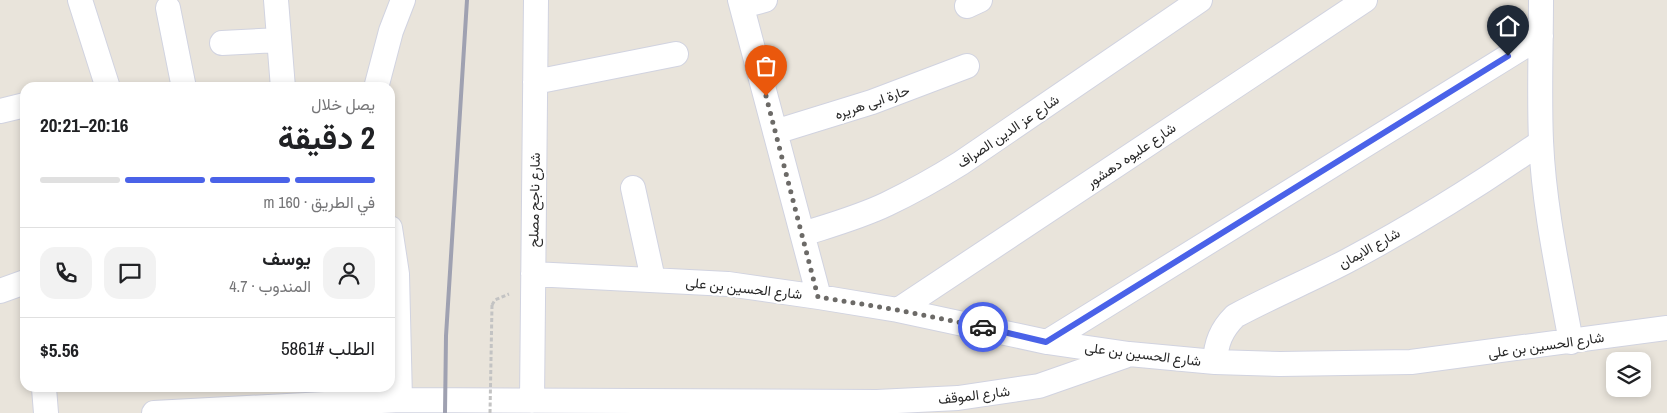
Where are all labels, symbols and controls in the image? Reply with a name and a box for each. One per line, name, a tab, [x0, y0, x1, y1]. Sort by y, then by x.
pin	[1487, 5, 1529, 56]
icon: home	[1494, 12, 1522, 40]
pin	[745, 45, 787, 96]
icon: bag	[752, 52, 780, 80]
street label: حارة ابى هريره	[832, 81, 912, 123]
street label: شارع عز الدين الصراف	[954, 90, 1064, 173]
text: يصل خلال	[311, 93, 375, 115]
text: 20:16–20:21	[40, 112, 128, 138]
text: 2 دقيقة	[278, 116, 375, 159]
street label: شارع عليوه دهشور	[1082, 118, 1180, 194]
street label: شارع ناجح مصلح	[524, 152, 546, 248]
text: في الطريق · 160 m	[264, 191, 375, 213]
street label: شارع الايمان	[1335, 224, 1404, 274]
text: يوسف	[262, 245, 311, 271]
button: phone	[40, 247, 92, 299]
button: chat	[104, 247, 156, 299]
button: person	[323, 247, 375, 299]
street label: شارع الحسين بن على	[685, 273, 803, 305]
text: المندوب · 4.7	[229, 275, 311, 297]
courier	[958, 302, 1008, 352]
icon: car	[969, 313, 997, 341]
street label: شارع الحسين بن على	[1487, 328, 1606, 364]
text: الطلب #5861	[281, 335, 375, 361]
text: $5.56	[40, 337, 79, 363]
street label: شارع الحسين بن على	[1084, 338, 1202, 372]
map controls	[1606, 352, 1651, 397]
button: layers	[1606, 352, 1651, 397]
street label: شارع الموقف	[937, 382, 1011, 410]

